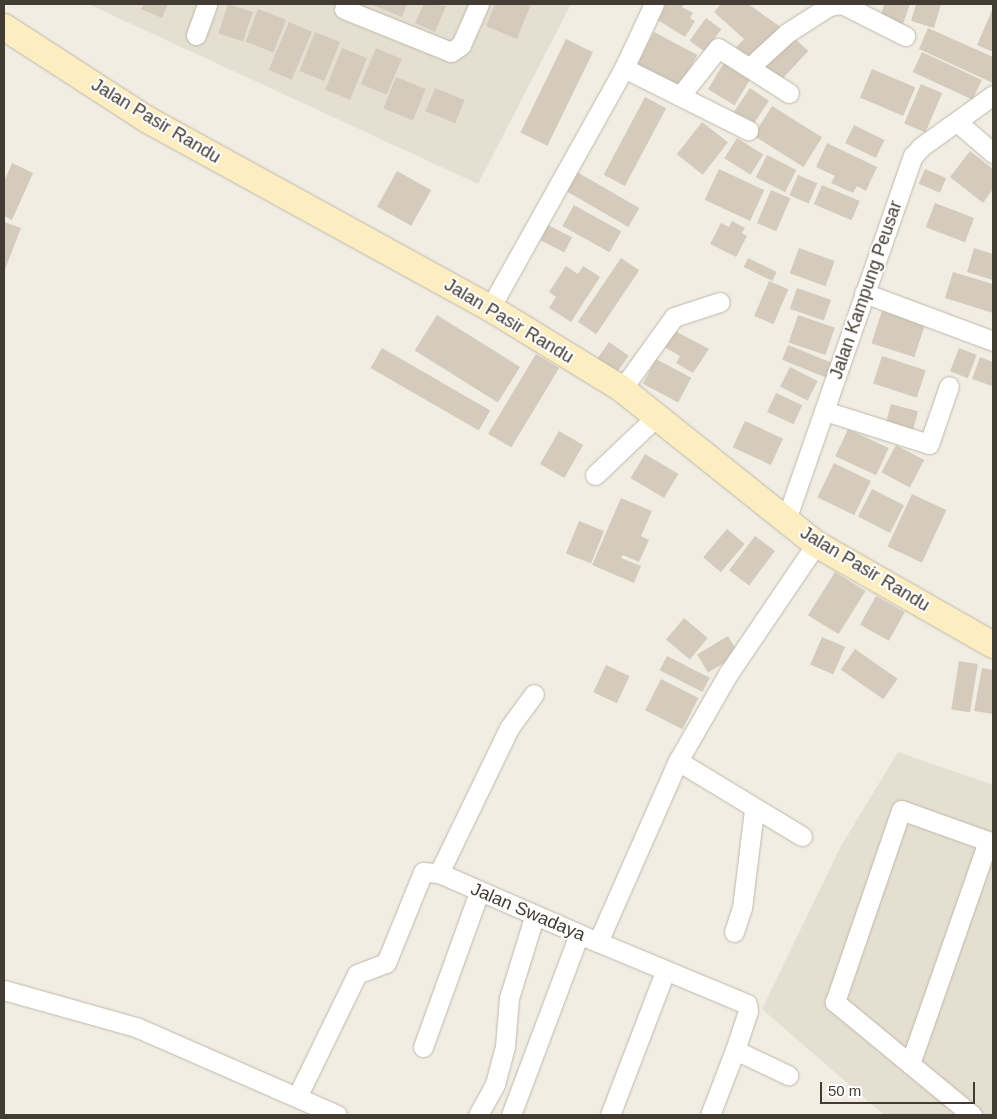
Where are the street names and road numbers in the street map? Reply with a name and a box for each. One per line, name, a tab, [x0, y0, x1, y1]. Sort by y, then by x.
street label: Jalan Pasir Randu	[87, 74, 225, 168]
street label: Jalan Kampung Peusar	[825, 198, 907, 382]
street label: Jalan Pasir Randu	[440, 274, 578, 368]
street label: Jalan Pasir Randu	[796, 522, 934, 616]
street label: Jalan Swadaya	[468, 878, 588, 946]

